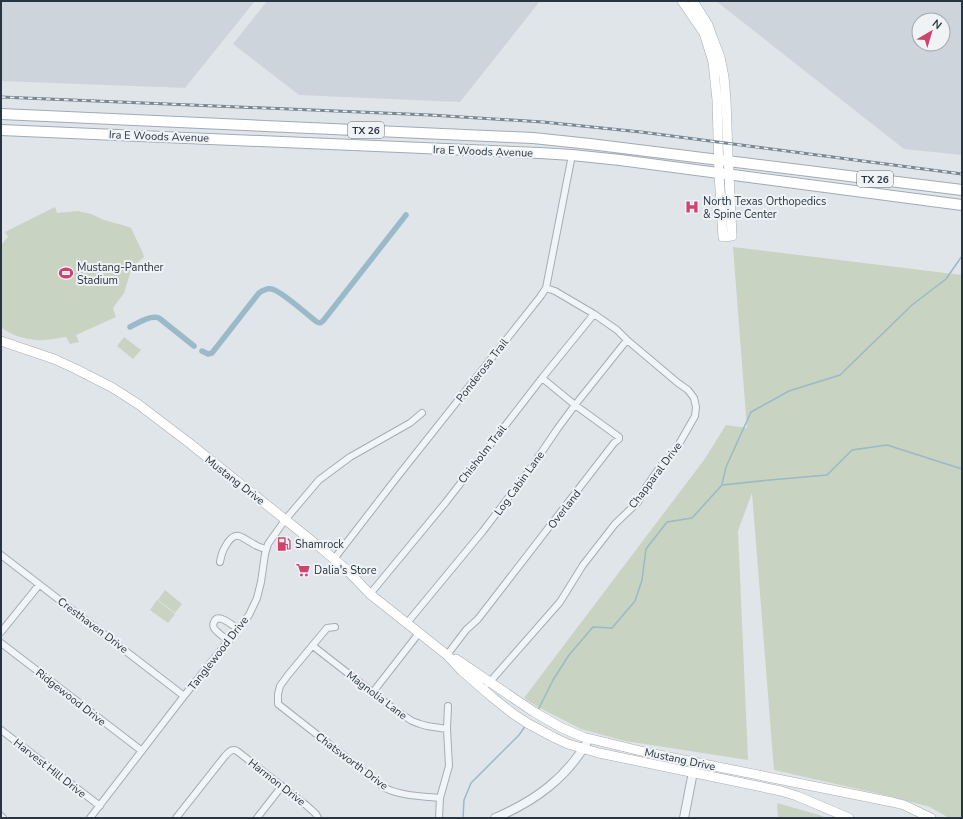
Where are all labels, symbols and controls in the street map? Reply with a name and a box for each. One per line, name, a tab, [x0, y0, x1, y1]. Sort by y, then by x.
north arrow	[911, 12, 951, 52]
text: N	[929, 16, 945, 33]
road number: TX 26	[348, 122, 384, 138]
street label: Ira E Woods Avenue	[109, 127, 209, 146]
street label: Ira E Woods Avenue	[433, 142, 533, 161]
road number: TX 26	[857, 171, 893, 187]
place label: North Texas Orthopedics & Spine Center	[703, 194, 826, 222]
hospital icon: North Texas Orthopedics & Spine Center	[684, 199, 700, 215]
place label: Mustang-Panther Stadium	[77, 260, 164, 288]
sports icon: Mustang-Panther Stadium	[58, 265, 74, 281]
street label: Ponderosa Trail	[453, 335, 512, 405]
street label: Chisholm Trail	[455, 421, 511, 487]
street label: Chapparal Drive	[625, 439, 686, 512]
street label: Log Cabin Lane	[491, 448, 548, 519]
street label: Mustang Drive	[202, 452, 268, 509]
street label: Overland	[544, 487, 584, 532]
fuel station icon: Shamrock	[276, 536, 292, 552]
place label: Shamrock	[295, 537, 344, 552]
supermarket icon: Dalia's Store	[295, 562, 311, 578]
place label: Dalia's Store	[314, 563, 377, 578]
street label: Cresthaven Drive	[54, 594, 131, 657]
street label: Tanglewood Drive	[185, 613, 252, 693]
street label: Ridgewood Drive	[32, 665, 109, 730]
street label: Magnolia Lane	[343, 668, 410, 723]
street label: Chatsworth Drive	[312, 729, 391, 794]
street label: Harvest Hill Drive	[10, 735, 89, 802]
street label: Mustang Drive	[643, 745, 717, 774]
street label: Harmon Drive	[245, 755, 309, 810]

